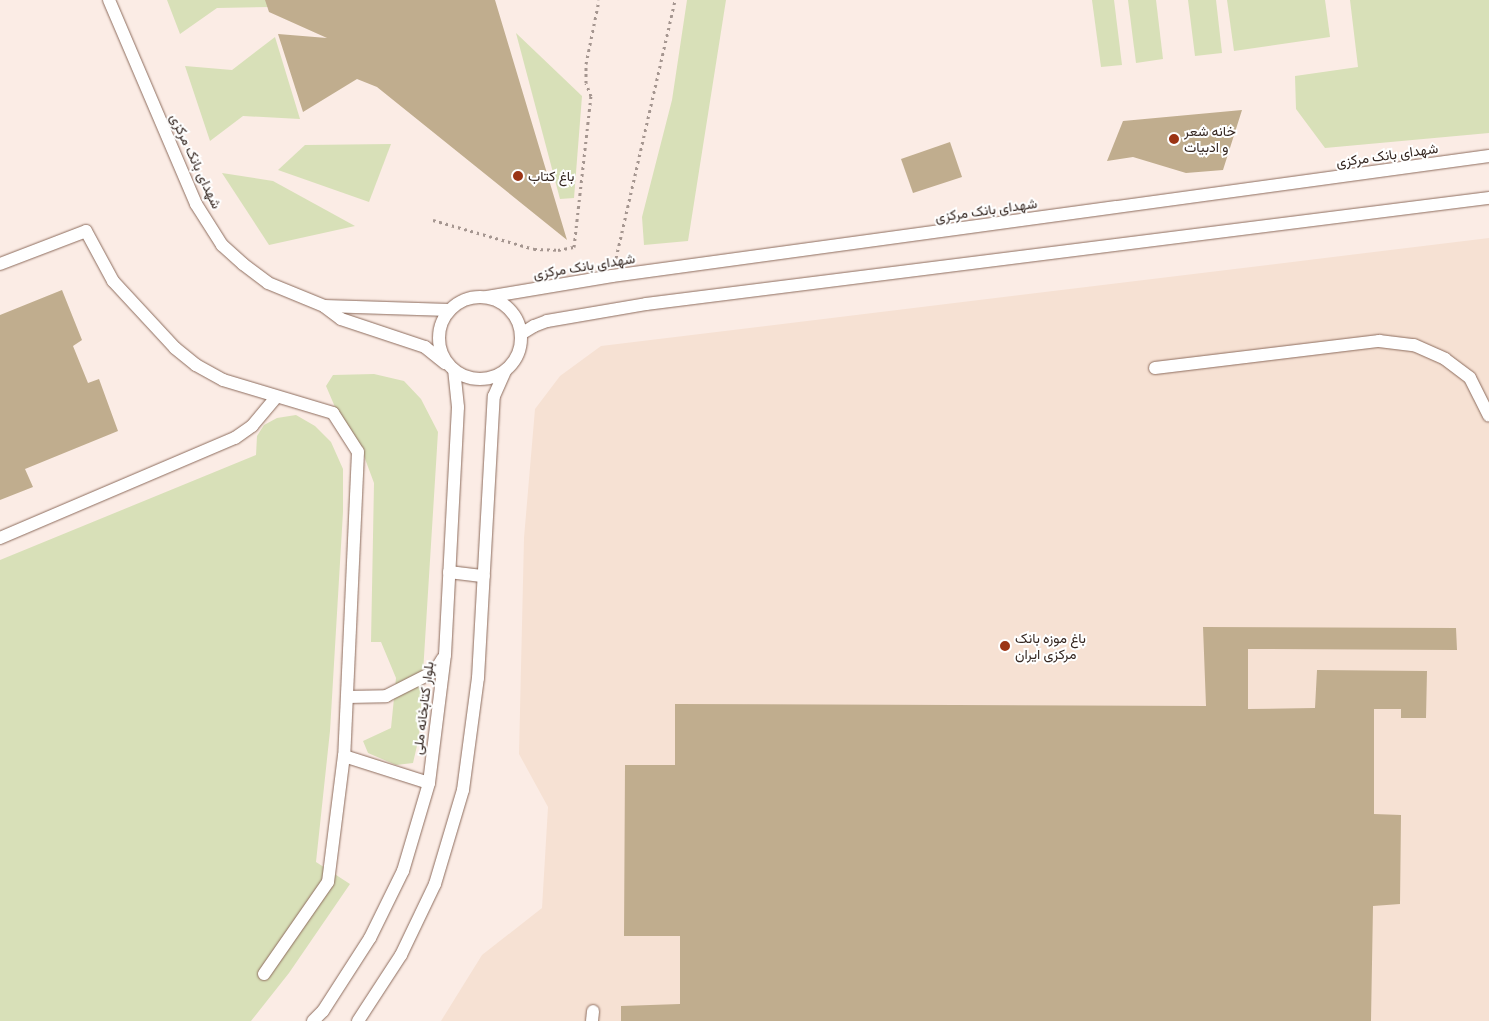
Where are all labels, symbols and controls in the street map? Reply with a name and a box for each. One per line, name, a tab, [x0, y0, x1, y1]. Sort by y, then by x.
street label: شهدای بانک مرکزی	[167, 111, 225, 211]
place label: خانه شعر و ادبیات	[1184, 123, 1236, 156]
marker: خانه شعر و ادبیات	[1168, 133, 1180, 145]
street label: شهدای بانک مرکزی	[1335, 140, 1439, 170]
place label: باغ کتاب	[528, 168, 574, 184]
marker: باغ کتاب	[512, 170, 524, 182]
street label: شهدای بانک مرکزی	[934, 195, 1038, 225]
street label: شهدای بانک مرکزی	[532, 250, 636, 282]
place label: باغ موزه بانک مرکزی ایران	[1015, 630, 1086, 662]
marker: باغ موزه بانک مرکزی ایران	[999, 640, 1011, 652]
street label: بلوار کتابخانه ملی	[409, 660, 437, 756]

